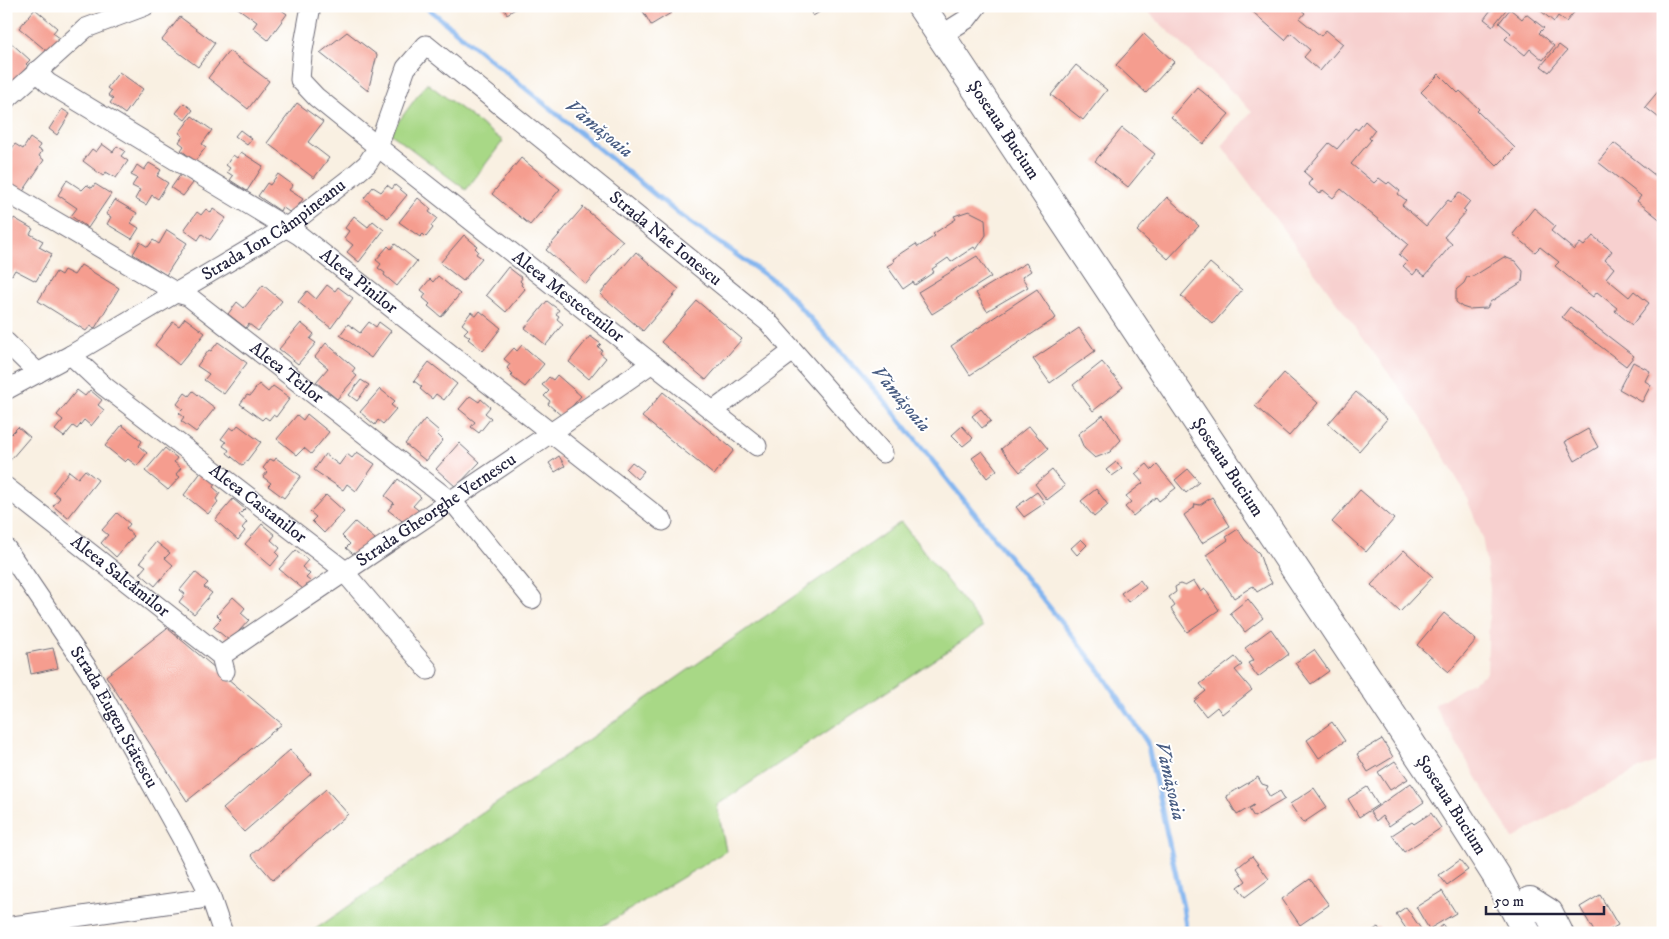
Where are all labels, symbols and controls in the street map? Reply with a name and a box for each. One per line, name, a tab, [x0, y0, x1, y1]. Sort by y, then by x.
street label: Șoseaua Bucium	[963, 76, 1044, 184]
water label: Vămășoaia	[561, 95, 637, 163]
street label: Strada Ion Câmpineanu	[198, 174, 350, 286]
street label: Strada Nae Ionescu	[605, 187, 726, 291]
street label: Aleea Pinilor	[315, 244, 402, 319]
street label: Aleea Mestecenilor	[508, 246, 629, 348]
street label: Aleea Teilor	[245, 337, 328, 409]
water label: Vămășoaia	[866, 361, 936, 437]
street label: Șoseaua Bucium	[1187, 414, 1268, 521]
street label: Strada Gheorghe Vernescu	[352, 448, 521, 572]
street label: Aleea Castanilor	[205, 460, 311, 548]
street label: Aleea Salcâmilor	[66, 531, 174, 623]
street label: Strada Eugen Stătescu	[65, 642, 163, 792]
water label: Vămășoaia	[1150, 739, 1190, 823]
street label: Șoseaua Bucium	[1411, 751, 1491, 859]
scale bar	[1486, 884, 1604, 916]
text: 50 m	[1494, 892, 1524, 911]

